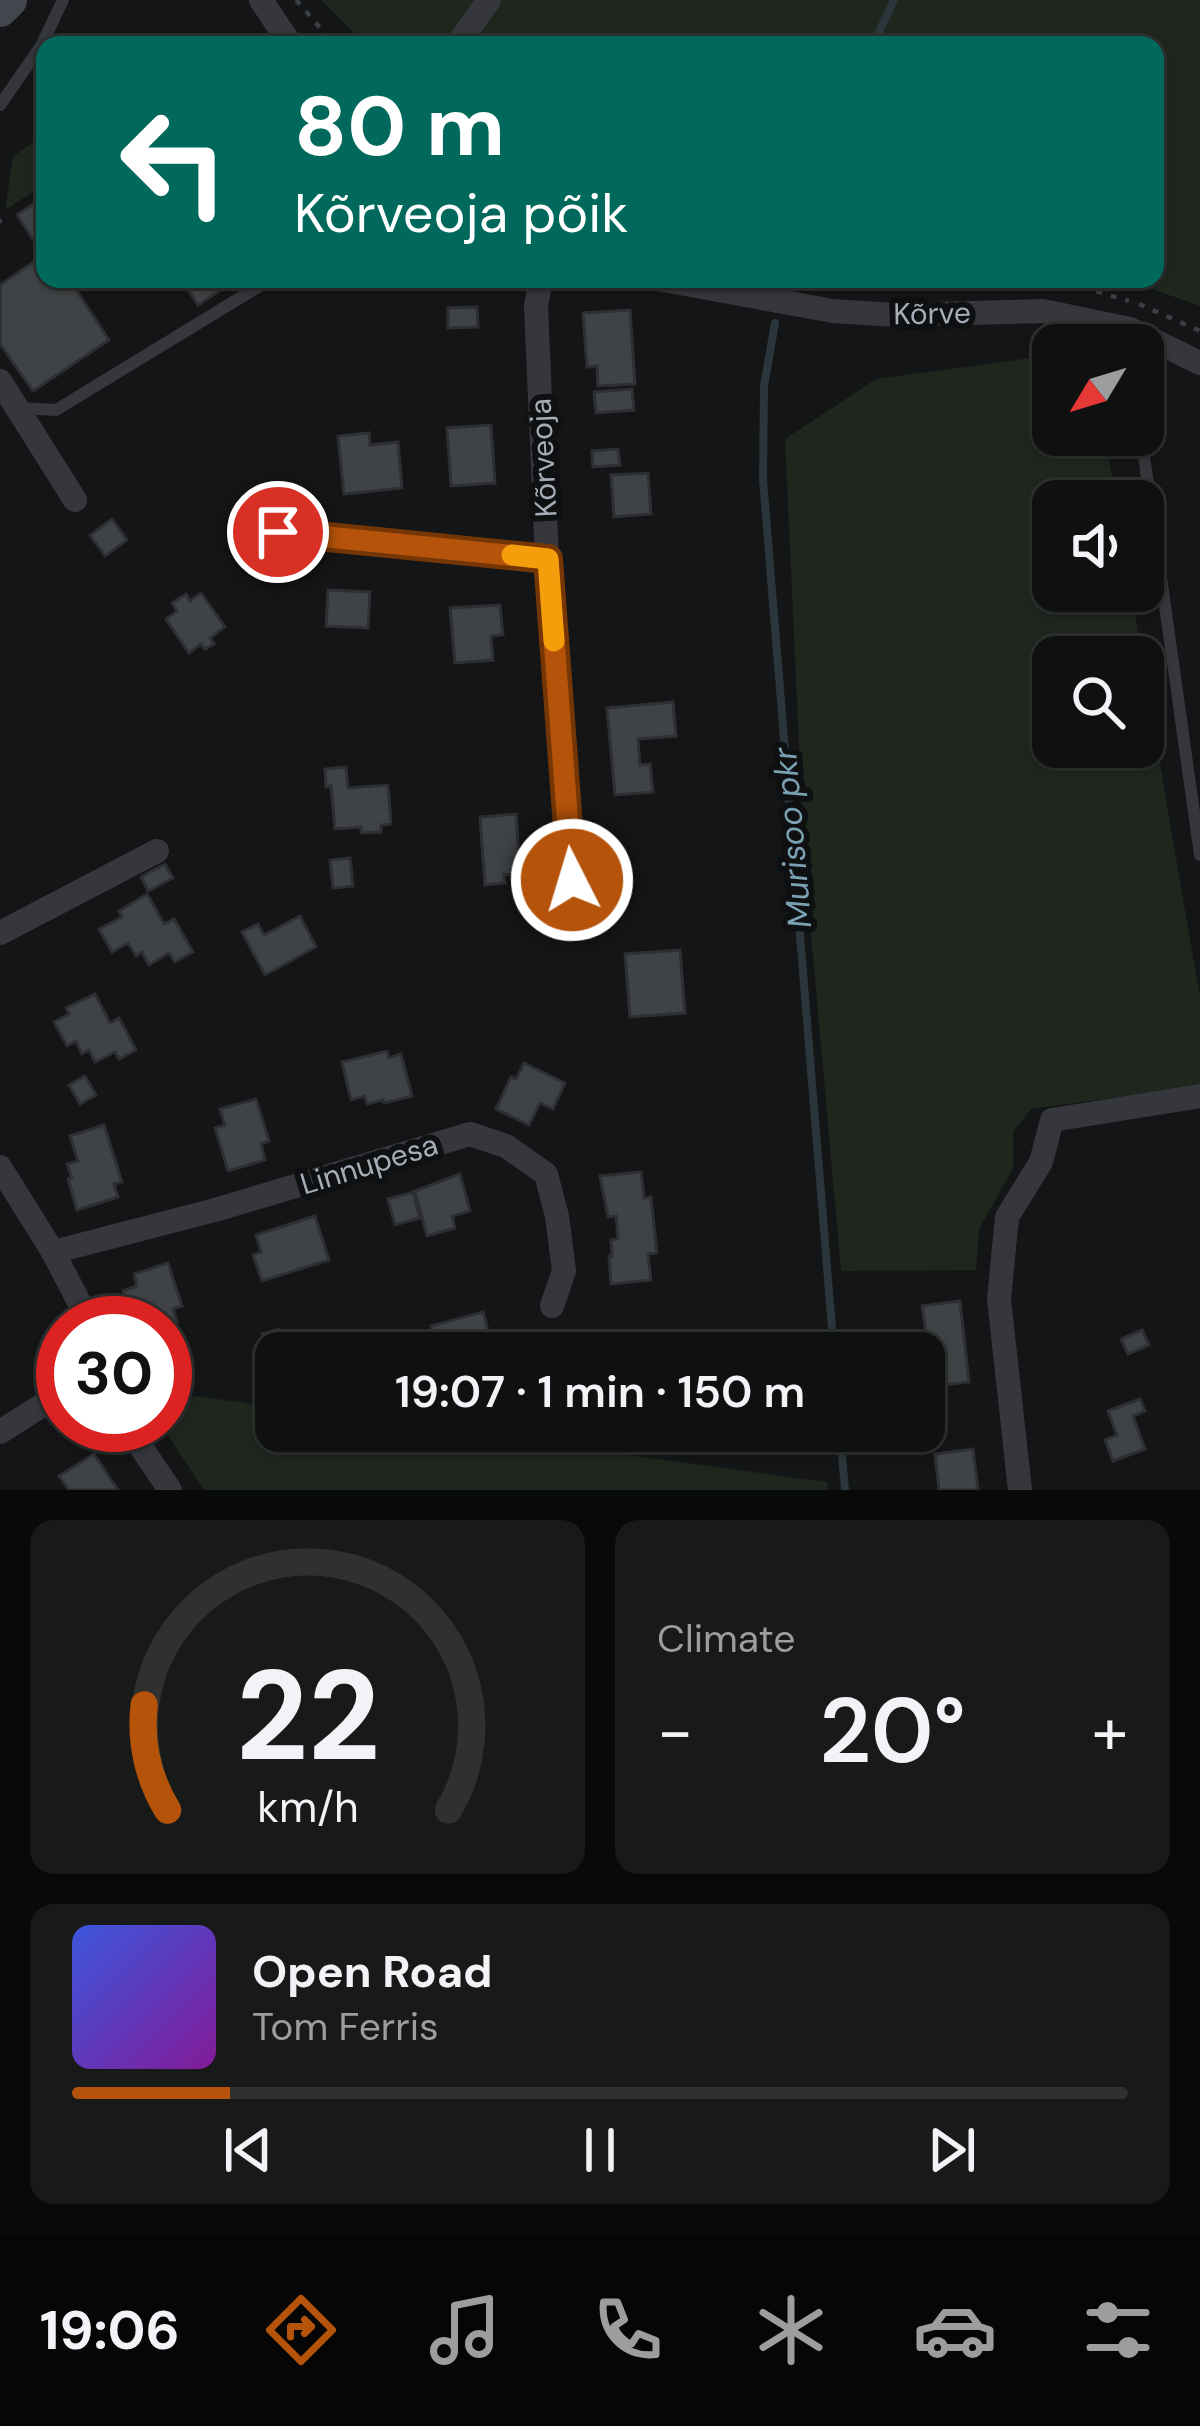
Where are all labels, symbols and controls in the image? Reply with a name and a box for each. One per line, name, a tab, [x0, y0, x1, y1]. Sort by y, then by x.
text: 80 m	[294, 72, 505, 181]
icon: left	[96, 84, 252, 240]
text: Kõrveoja põik	[294, 178, 628, 249]
street label: Kõrve	[893, 293, 971, 333]
north arrow	[1032, 324, 1164, 456]
map controls	[1032, 324, 1164, 768]
street label: Kõrveoja	[520, 398, 566, 518]
button: sound	[1032, 480, 1164, 612]
pin	[227, 481, 329, 583]
icon: arrive	[245, 499, 311, 565]
button: search	[1032, 636, 1164, 768]
water label: Murisoo pkr	[763, 745, 821, 930]
position arrow	[509, 817, 635, 943]
street label: Linnupesa	[295, 1125, 443, 1203]
speed limit sign: 30	[36, 1296, 192, 1452]
text: 19:07 · 1 min · 150 m	[395, 1362, 805, 1421]
text: Climate	[657, 1613, 795, 1664]
text: 22	[235, 1635, 380, 1798]
text: 20°	[819, 1673, 966, 1790]
text: −	[657, 1689, 693, 1774]
text: +	[1092, 1689, 1128, 1774]
text: km/h	[257, 1779, 358, 1835]
text: Open Road	[252, 1942, 493, 2001]
text: Tom Ferris	[252, 2001, 439, 2052]
icon: previous	[215, 2117, 281, 2183]
icon: pause	[567, 2117, 633, 2183]
icon: next	[919, 2117, 985, 2183]
icon: directions	[259, 2288, 343, 2372]
icon: music	[423, 2288, 507, 2372]
icon: phone	[586, 2288, 670, 2372]
icon: climate	[749, 2288, 833, 2372]
icon: car	[913, 2288, 997, 2372]
icon: filters	[1076, 2288, 1160, 2372]
text: 19:06	[40, 2295, 180, 2366]

